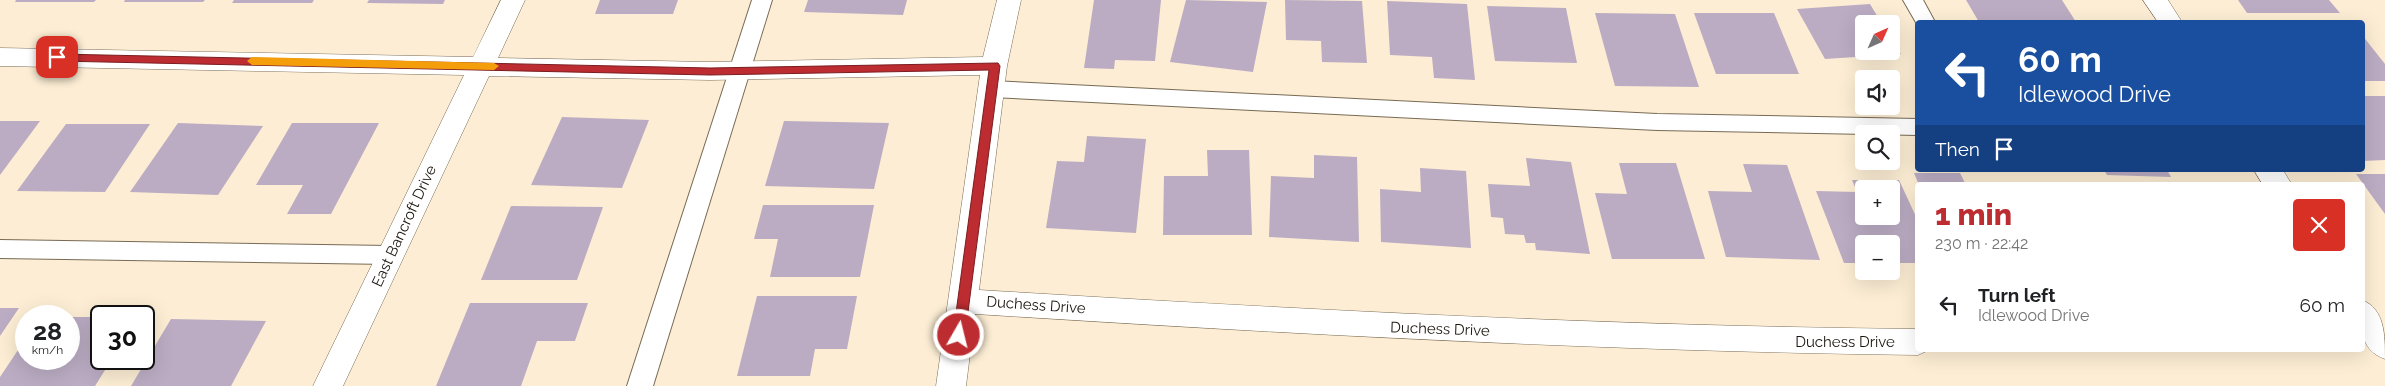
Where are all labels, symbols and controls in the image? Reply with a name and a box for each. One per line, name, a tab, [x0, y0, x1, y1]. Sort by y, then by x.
north arrow	[1855, 15, 1900, 60]
map controls	[1855, 15, 1900, 280]
pin	[36, 36, 78, 78]
text: 60 m	[2018, 39, 2102, 80]
icon: left	[1935, 40, 2000, 105]
icon: arrive	[43, 43, 71, 71]
button: sound	[1855, 70, 1900, 115]
text: Idlewood Drive	[2018, 81, 2171, 107]
button: search	[1855, 125, 1900, 170]
icon: arrive	[1990, 135, 2018, 163]
text: Then	[1935, 138, 1980, 160]
street label: East Bancroft Drive	[368, 162, 440, 290]
button: +	[1855, 180, 1900, 225]
text: 1 min	[1935, 197, 2012, 232]
button: close	[2293, 199, 2345, 251]
text: 230 m · 22:42	[1935, 234, 2028, 253]
button: −	[1855, 235, 1900, 280]
text: Turn left	[1978, 284, 2055, 306]
icon: left	[1935, 291, 1963, 319]
street label: Duchess Drive	[986, 293, 1086, 317]
text: 60 m	[2300, 294, 2345, 316]
speed limit sign: 30	[90, 305, 155, 370]
text: Idlewood Drive	[1978, 306, 2089, 325]
position arrow	[932, 308, 984, 360]
text: 28	[33, 316, 62, 346]
street label: Duchess Drive	[1390, 318, 1490, 340]
street label: Duchess Drive	[1795, 333, 1895, 351]
text: km/h	[32, 343, 63, 357]

